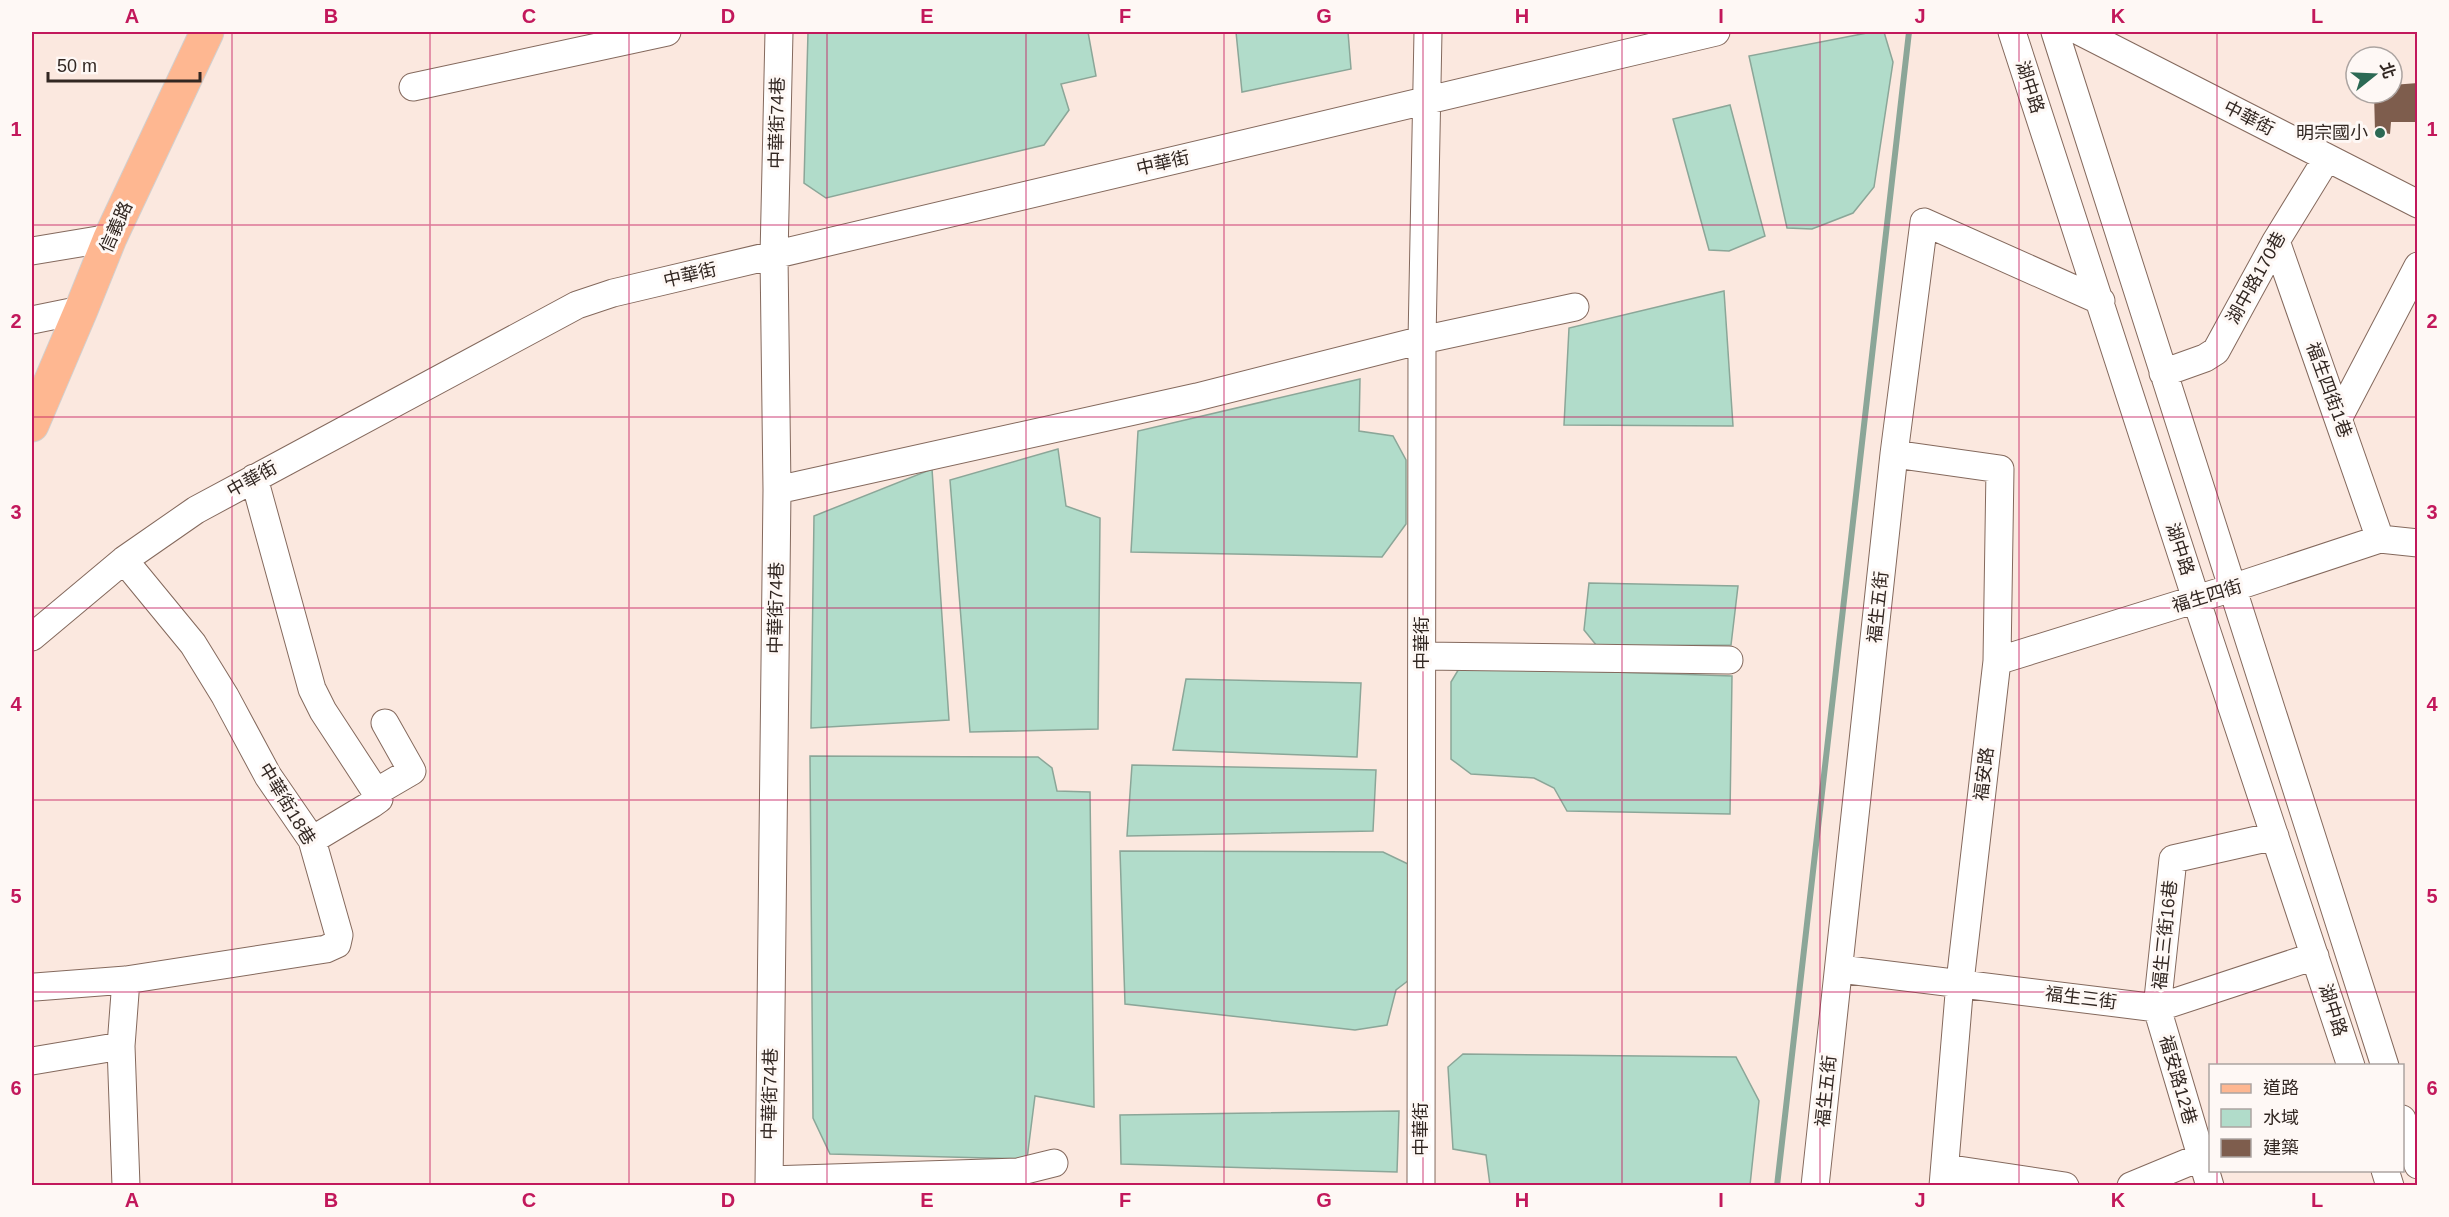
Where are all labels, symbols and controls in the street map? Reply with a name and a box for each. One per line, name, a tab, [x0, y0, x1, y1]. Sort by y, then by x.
text: A	[125, 5, 139, 27]
text: B	[324, 5, 338, 27]
text: C	[522, 5, 536, 27]
text: D	[721, 5, 735, 27]
text: E	[920, 5, 934, 27]
text: F	[1119, 5, 1131, 27]
text: G	[1316, 5, 1332, 27]
text: H	[1515, 5, 1529, 27]
text: I	[1718, 5, 1724, 27]
text: J	[1914, 5, 1926, 27]
text: K	[2111, 5, 2126, 27]
text: L	[2311, 5, 2323, 27]
scale bar	[48, 45, 200, 83]
north arrow	[2344, 45, 2404, 105]
text: 50 m	[57, 56, 97, 76]
street label: 湖中路	[2012, 58, 2048, 116]
text: 北	[2377, 60, 2398, 81]
street label: 中華街74巷	[766, 77, 788, 169]
street label: 中華街	[2220, 97, 2278, 139]
text: 1	[10, 118, 22, 140]
text: 1	[2426, 118, 2438, 140]
place label: 明宗國小	[2296, 123, 2368, 143]
marker: 明宗國小	[2373, 126, 2387, 140]
street label: 中華街	[1134, 147, 1192, 179]
street label: 信義路	[96, 198, 136, 256]
street label: 湖中路170巷	[2223, 229, 2289, 327]
street label: 中華街	[661, 259, 719, 291]
text: 2	[10, 310, 22, 332]
text: 2	[2426, 310, 2438, 332]
street label: 福生四街1巷	[2302, 340, 2356, 440]
street label: 中華街	[224, 457, 280, 501]
text: 3	[10, 501, 22, 523]
text: 3	[2426, 501, 2438, 523]
street label: 湖中路	[2162, 520, 2198, 578]
street label: 中華街74巷	[765, 562, 787, 654]
street label: 福生五街	[1864, 570, 1892, 644]
street label: 福生四街	[2170, 576, 2244, 616]
street label: 中華街	[1412, 616, 1432, 670]
text: 4	[10, 693, 22, 715]
text: 4	[2426, 693, 2438, 715]
street label: 福安路	[1971, 746, 1997, 802]
street label: 中華街18巷	[255, 759, 319, 849]
street label: 福生三街16巷	[2149, 879, 2181, 991]
text: 5	[10, 885, 22, 907]
text: 5	[2426, 885, 2438, 907]
street label: 湖中路	[2315, 981, 2351, 1039]
street label: 福生三街	[2044, 984, 2118, 1012]
street label: 福安路12巷	[2156, 1033, 2200, 1127]
street label: 中華街74巷	[759, 1048, 781, 1140]
street label: 福生五街	[1812, 1054, 1840, 1128]
legend	[2209, 1064, 2404, 1172]
text: 6	[10, 1077, 22, 1099]
text: 6	[2426, 1077, 2438, 1099]
text: 道路	[2263, 1078, 2299, 1098]
street label: 中華街	[1411, 1102, 1431, 1156]
text: 水域	[2263, 1108, 2299, 1128]
text: 建築	[2263, 1138, 2299, 1158]
text: A	[125, 1189, 139, 1211]
text: B	[324, 1189, 338, 1211]
text: C	[522, 1189, 536, 1211]
text: D	[721, 1189, 735, 1211]
text: E	[920, 1189, 934, 1211]
text: F	[1119, 1189, 1131, 1211]
text: G	[1316, 1189, 1332, 1211]
text: H	[1515, 1189, 1529, 1211]
text: I	[1718, 1189, 1724, 1211]
text: J	[1914, 1189, 1926, 1211]
text: K	[2111, 1189, 2126, 1211]
text: L	[2311, 1189, 2323, 1211]

